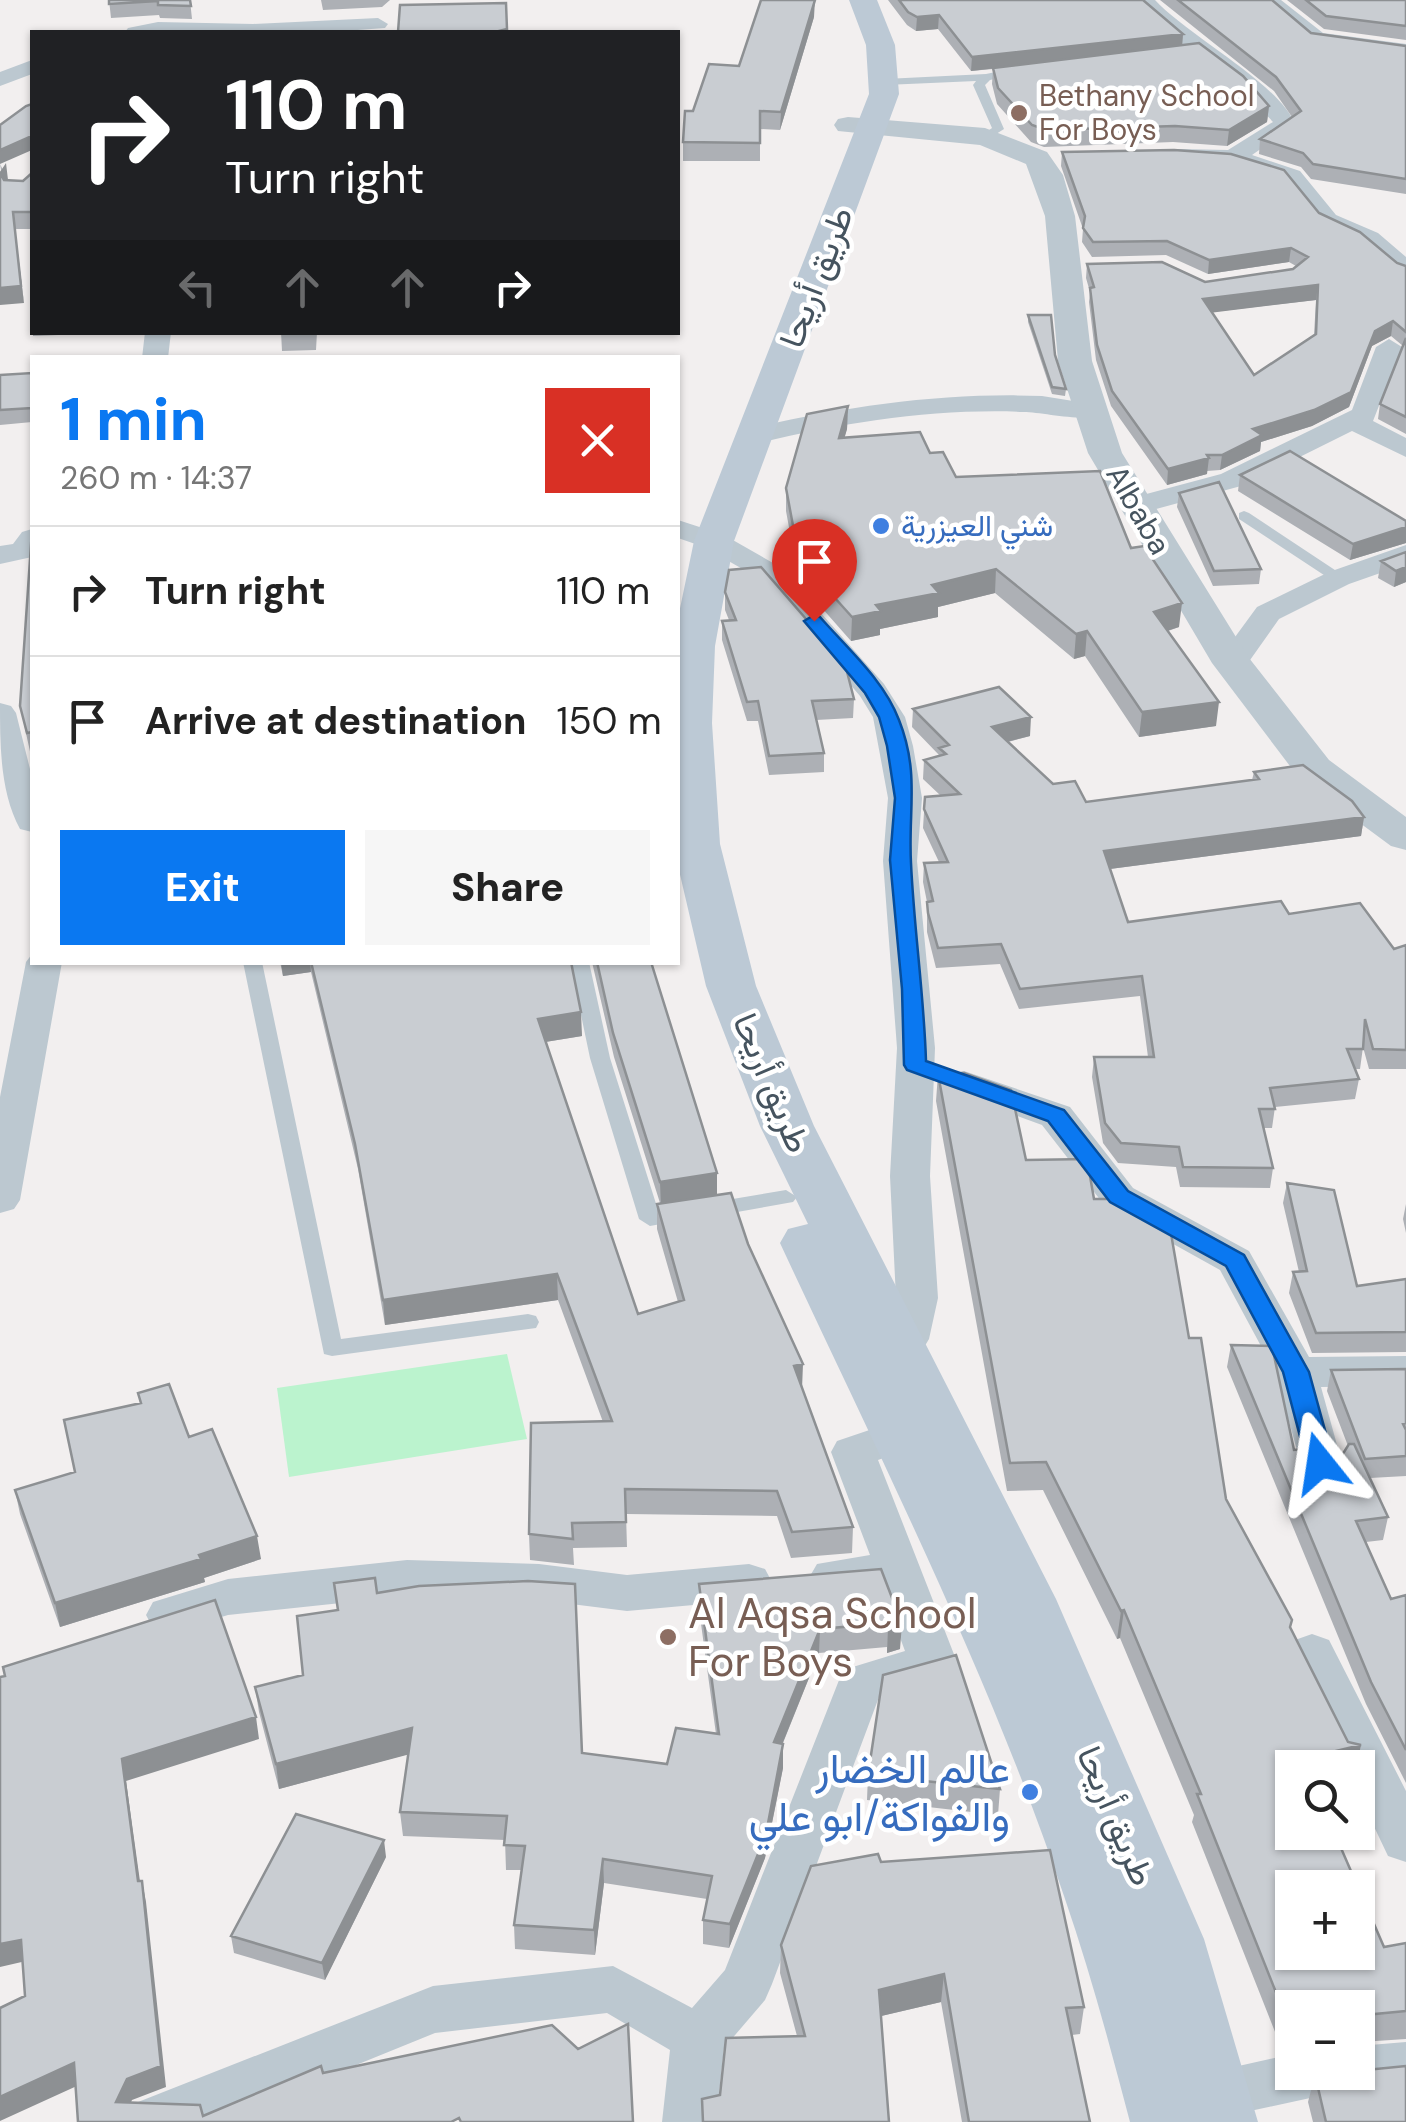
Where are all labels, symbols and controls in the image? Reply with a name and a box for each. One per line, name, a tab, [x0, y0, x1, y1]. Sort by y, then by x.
text: 110 m	[225, 60, 408, 151]
icon: right	[60, 70, 190, 200]
place label: Bethany School For Boys	[1039, 76, 1254, 149]
marker: Bethany School For Boys	[1008, 102, 1030, 124]
text: Turn right	[225, 148, 424, 207]
street label: طريق أريحا	[768, 200, 864, 354]
icon: left	[170, 260, 225, 315]
icon: ahead	[275, 260, 330, 315]
icon: ahead	[380, 260, 435, 315]
icon: right	[485, 260, 540, 315]
text: 1 min	[60, 380, 207, 459]
button: close	[545, 388, 650, 493]
text: 260 m · 14:37	[60, 457, 252, 499]
street label: Albaba	[1097, 458, 1180, 561]
place label: شني العيزرية	[901, 506, 1053, 550]
marker: شني العيزرية	[870, 515, 892, 537]
pin	[772, 519, 857, 622]
icon: arrive	[787, 534, 842, 589]
icon: right	[60, 564, 115, 619]
text: Turn right	[145, 566, 326, 616]
text: 110 m	[556, 566, 650, 616]
icon: arrive	[60, 694, 115, 749]
text: Arrive at destination	[145, 696, 527, 746]
text: 150 m	[557, 696, 662, 746]
button: Exit	[60, 830, 345, 945]
button: Share	[365, 830, 650, 945]
street label: طريق أريحا	[722, 1006, 822, 1160]
position arrow	[1268, 1411, 1372, 1515]
place label: Al Aqsa School For Boys	[688, 1586, 976, 1689]
marker: Al Aqsa School For Boys	[657, 1626, 679, 1648]
street label: طريق أريحا	[1066, 1739, 1166, 1893]
place label: عالم الخضار والفواكة/ابو علي	[749, 1741, 1010, 1851]
map controls	[1275, 1750, 1375, 2090]
button: search	[1275, 1750, 1375, 1850]
marker: عالم الخضار والفواكة/ابو علي	[1019, 1781, 1041, 1803]
button: +	[1275, 1870, 1375, 1970]
button: −	[1275, 1990, 1375, 2090]

